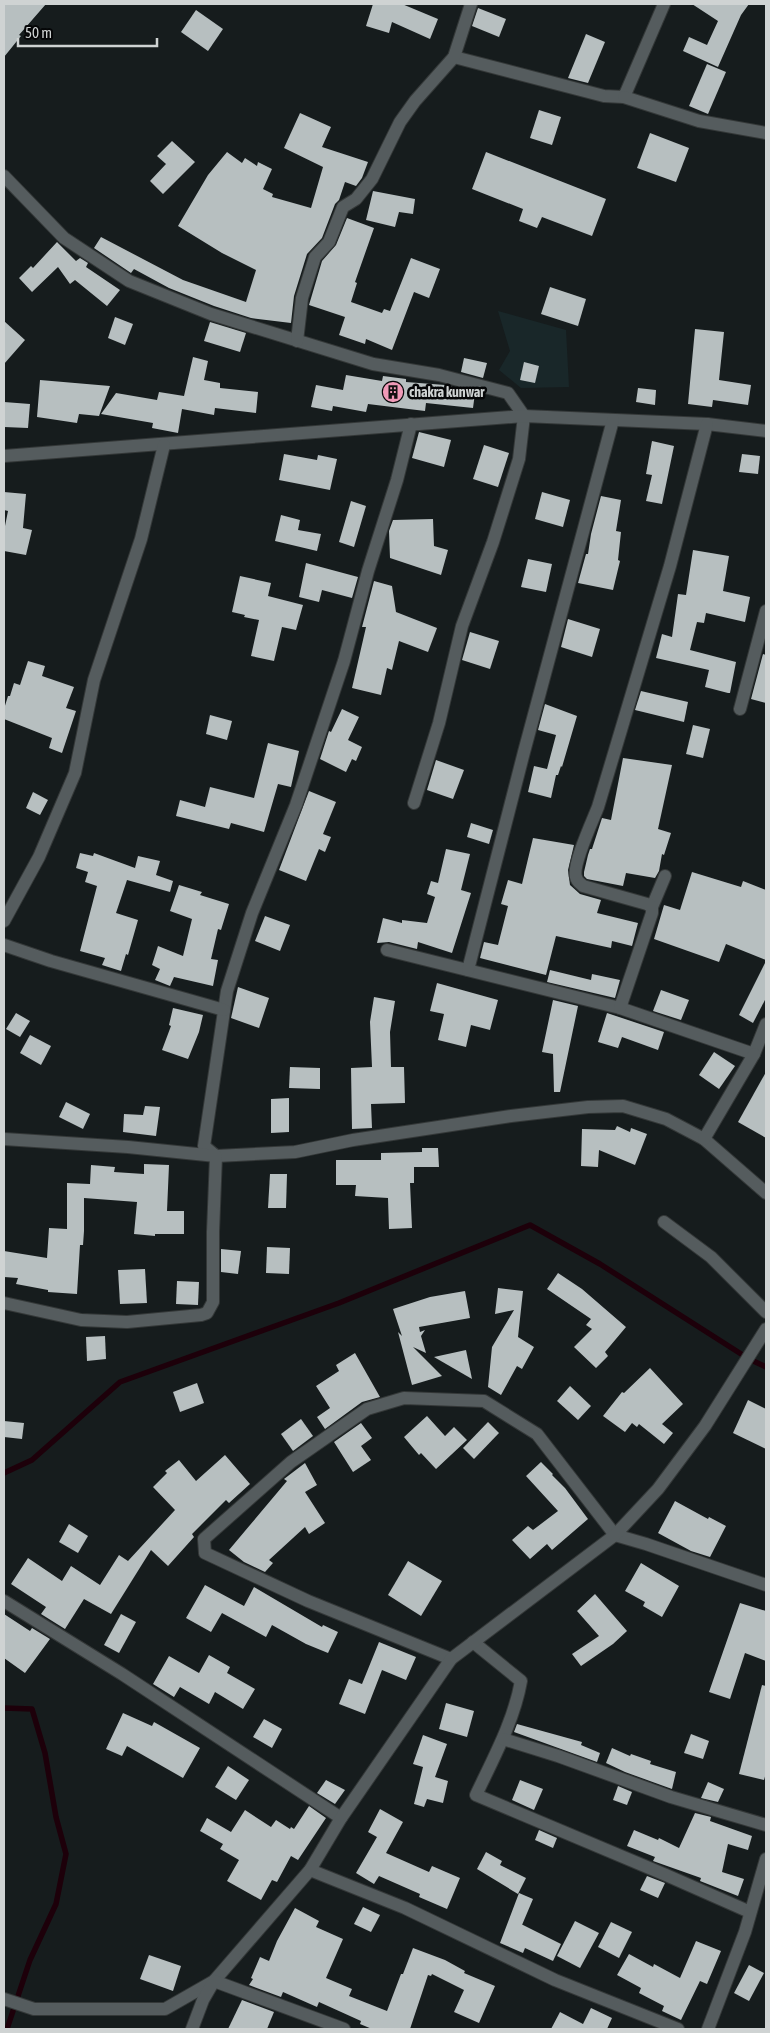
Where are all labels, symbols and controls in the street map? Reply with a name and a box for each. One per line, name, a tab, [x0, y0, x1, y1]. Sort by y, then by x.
scale bar	[18, 15, 156, 47]
text: 50 m	[25, 24, 52, 41]
building icon: chakra kunwar	[381, 380, 405, 404]
place label: chakra kunwar	[409, 384, 485, 400]

